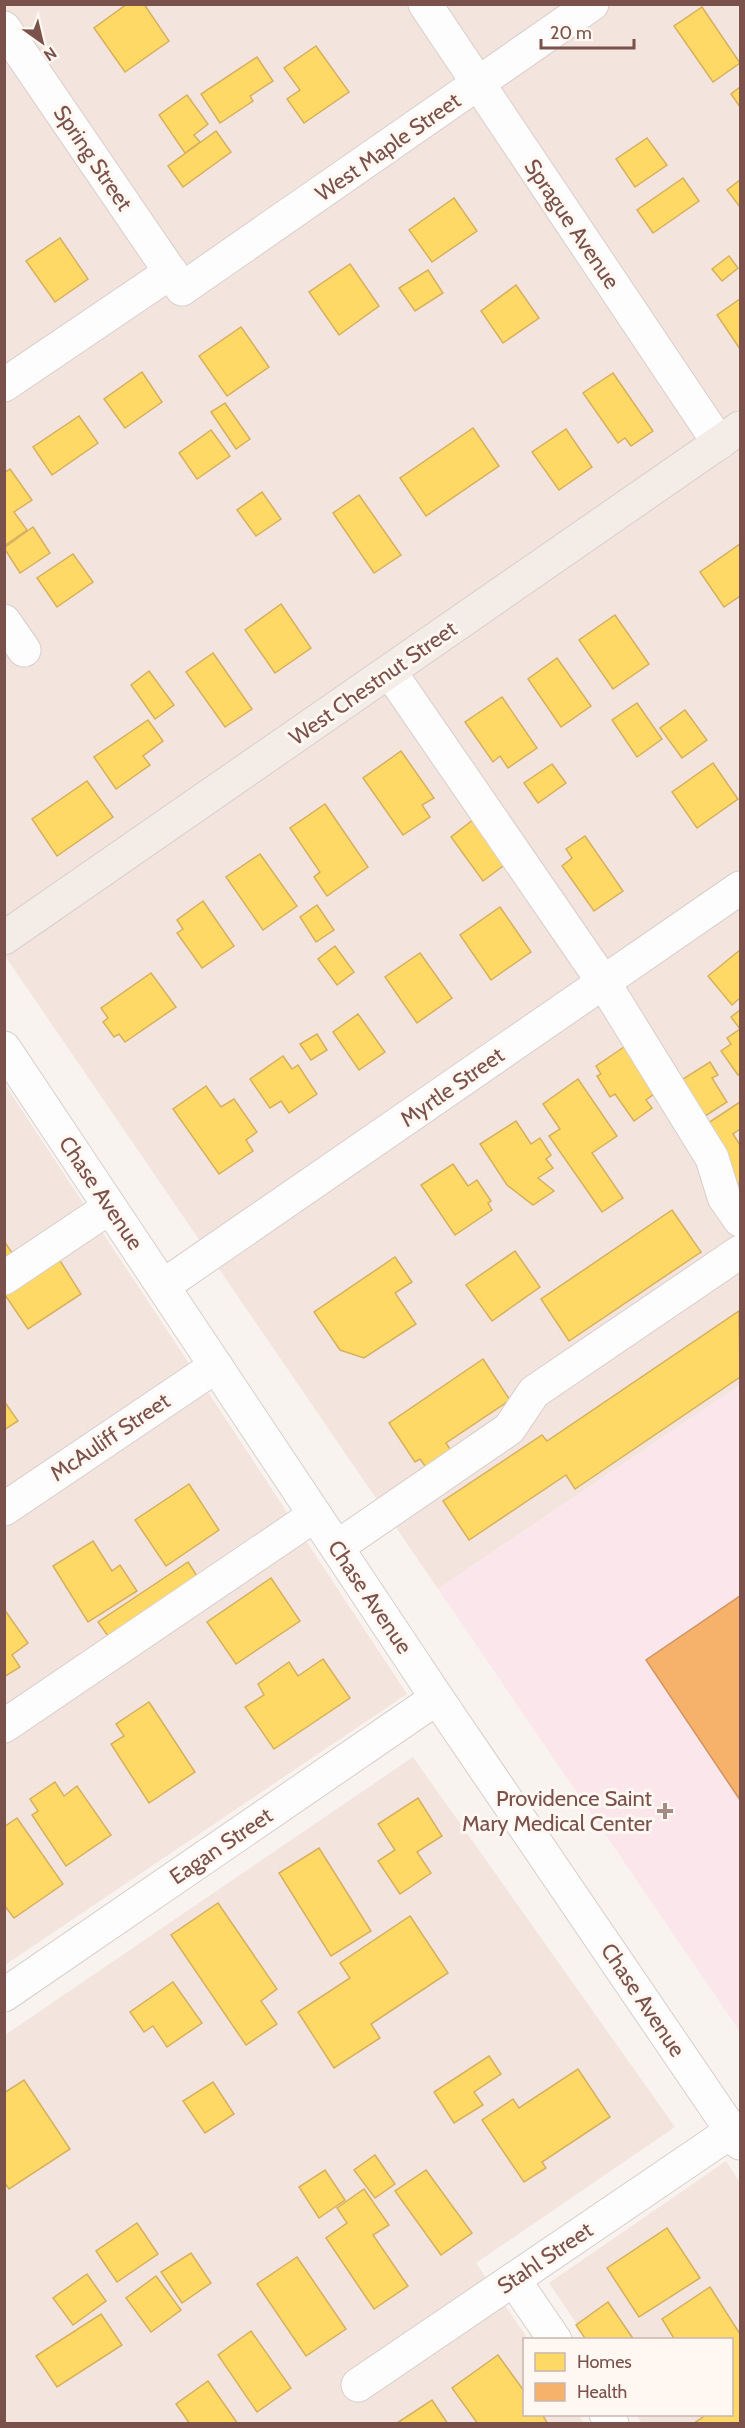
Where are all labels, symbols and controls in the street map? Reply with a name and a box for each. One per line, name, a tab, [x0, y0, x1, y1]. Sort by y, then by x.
north arrow	[12, 12, 72, 72]
scale bar	[541, 12, 634, 50]
text: 20 m	[550, 22, 592, 44]
text: N	[40, 43, 60, 65]
street label: West Maple Street	[310, 87, 466, 207]
street label: Spring Street	[48, 100, 138, 216]
street label: Sprague Avenue	[519, 154, 625, 294]
street label: West Chestnut Street	[284, 615, 463, 751]
street label: Myrtle Street	[395, 1041, 510, 1133]
street label: Chase Avenue	[53, 1131, 149, 1255]
street label: McAuliff Street	[45, 1387, 175, 1487]
street label: Chase Avenue	[322, 1535, 418, 1659]
place label: Providence Saint Mary Medical Center	[462, 1785, 653, 1837]
street label: Eagan Street	[165, 1801, 278, 1890]
marker: Providence Saint Mary Medical Center	[656, 1802, 674, 1820]
street label: Chase Avenue	[595, 1938, 691, 2062]
street label: Stahl Street	[492, 2216, 598, 2300]
legend	[523, 2338, 733, 2416]
text: Homes	[577, 2351, 632, 2373]
text: Health	[577, 2381, 627, 2403]

